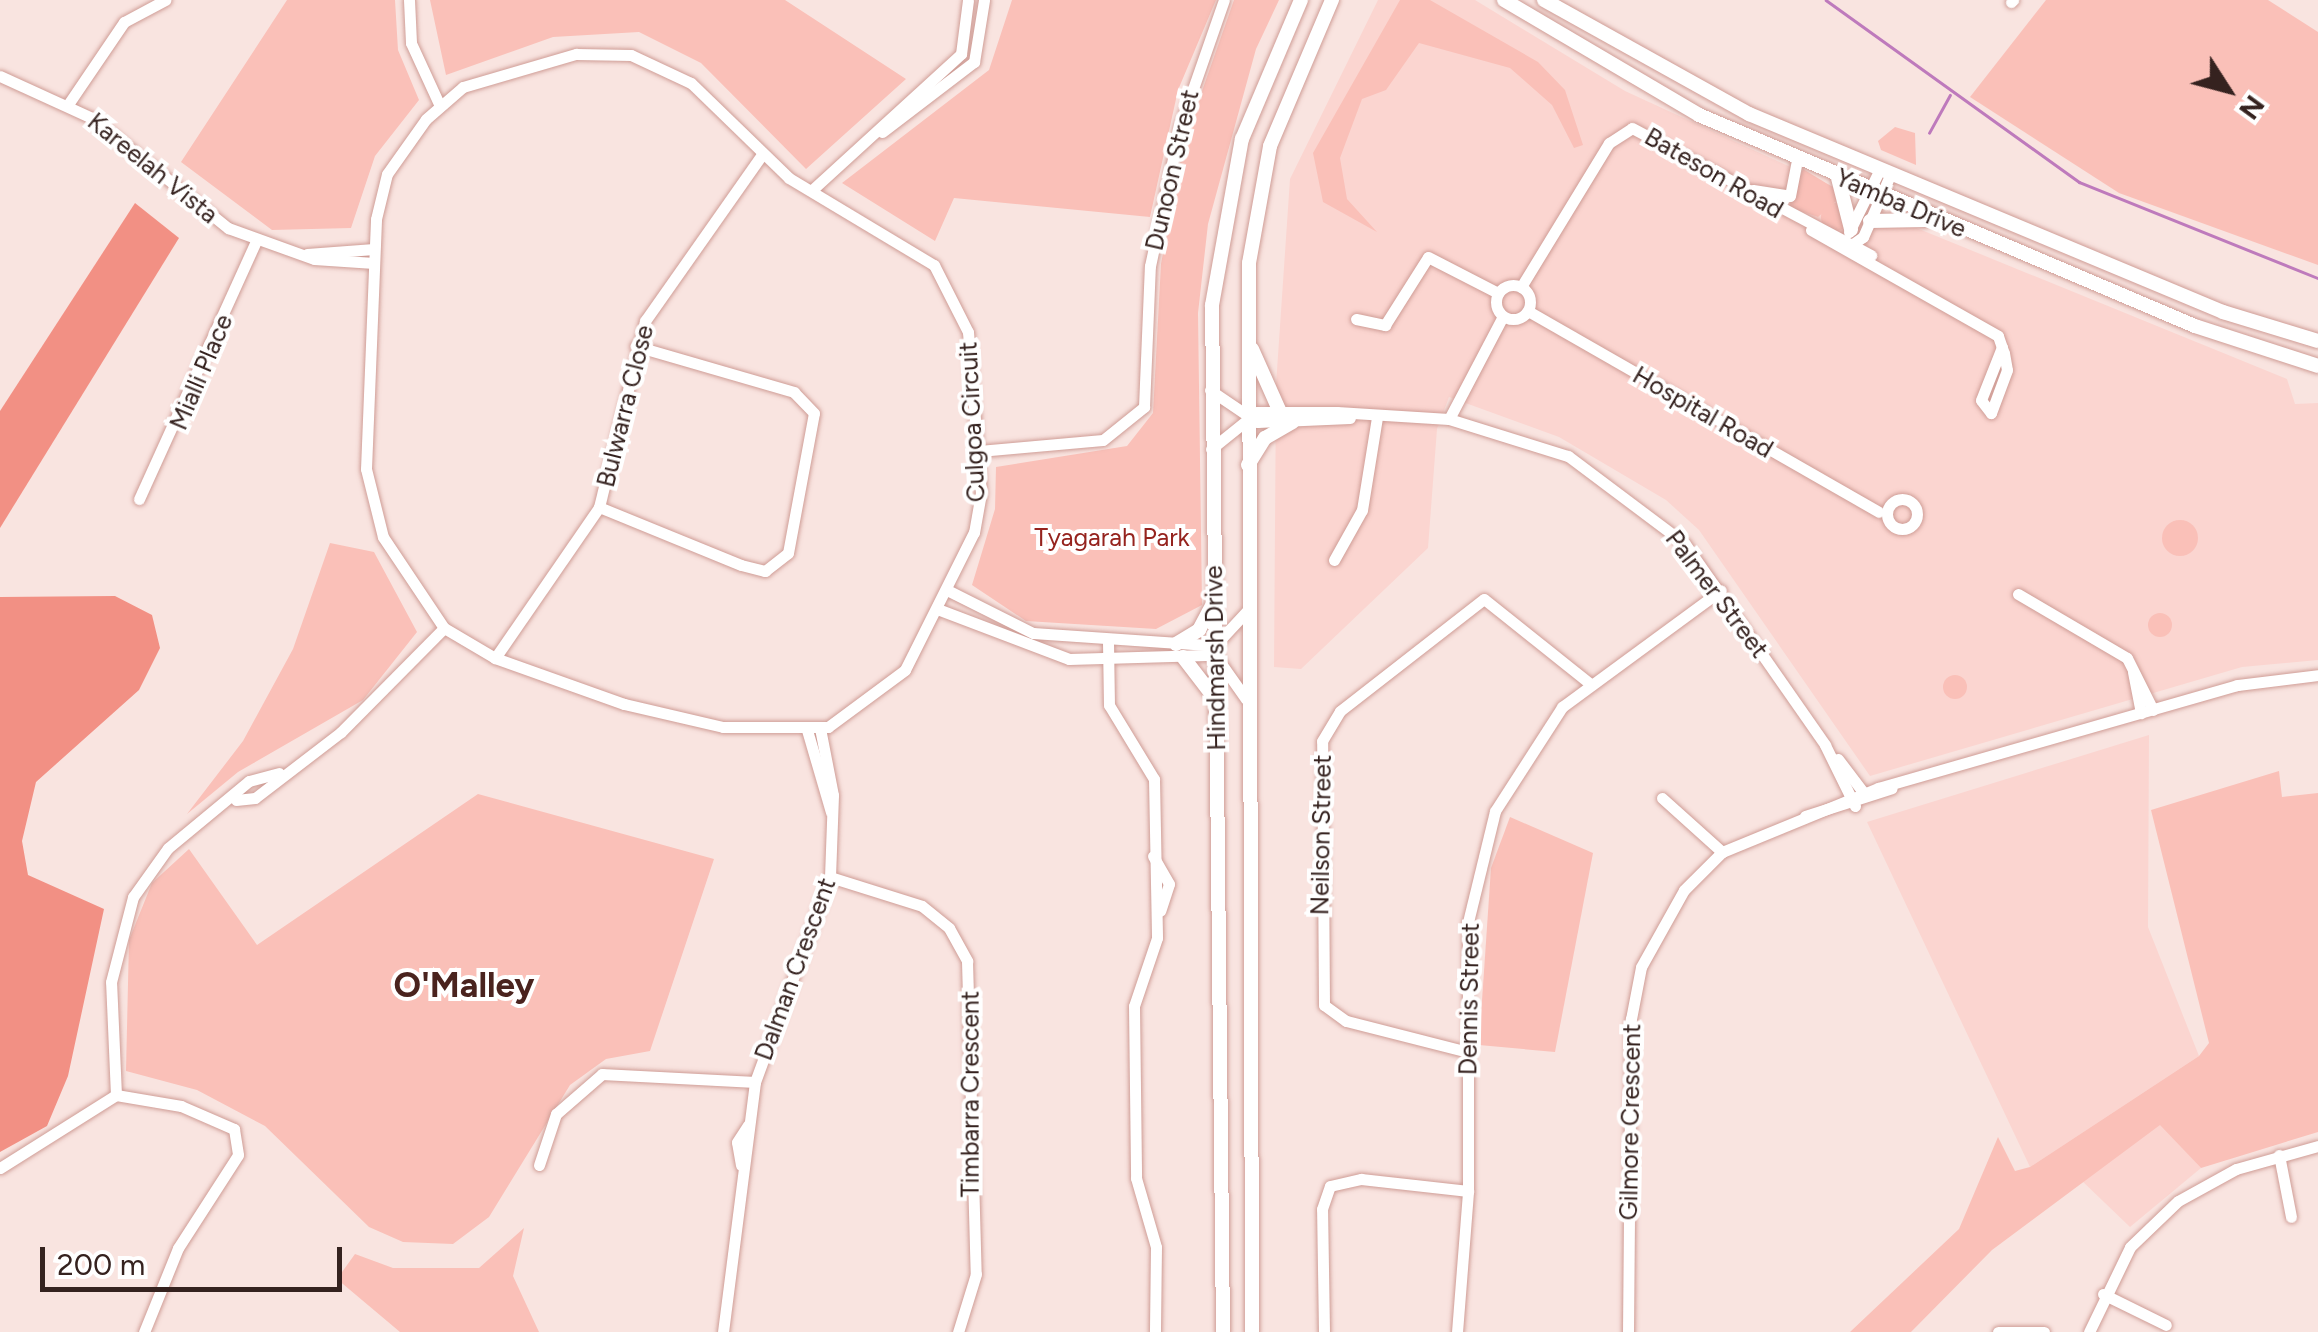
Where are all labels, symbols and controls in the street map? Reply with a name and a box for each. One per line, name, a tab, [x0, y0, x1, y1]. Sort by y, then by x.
north arrow	[2178, 40, 2278, 140]
street label: Dunoon Street	[1139, 87, 1205, 253]
text: N	[2232, 89, 2272, 126]
street label: Kareelah Vista	[82, 106, 224, 230]
street label: Bateson Road	[1639, 121, 1789, 225]
street label: Yamba Drive	[1831, 162, 1971, 244]
street label: Mialli Place	[163, 310, 239, 434]
street label: Bulwarra Close	[590, 322, 660, 490]
street label: Culgoa Circuit	[953, 341, 991, 503]
street label: Hospital Road	[1628, 360, 1778, 464]
park label: Tyagarah Park	[1034, 522, 1190, 552]
street label: Palmer Street	[1659, 524, 1775, 664]
street label: Hindmarsh Drive	[1198, 565, 1232, 751]
street label: Neilson Street	[1305, 754, 1337, 916]
street label: Dalman Crescent	[748, 874, 842, 1064]
street label: Dennis Street	[1453, 923, 1485, 1075]
district label: O'Malley	[394, 964, 534, 1006]
street label: Timbarra Crescent	[955, 991, 985, 1197]
street label: Gilmore Crescent	[1613, 1023, 1647, 1221]
scale bar	[45, 1227, 348, 1289]
text: 200 m	[57, 1246, 145, 1283]

